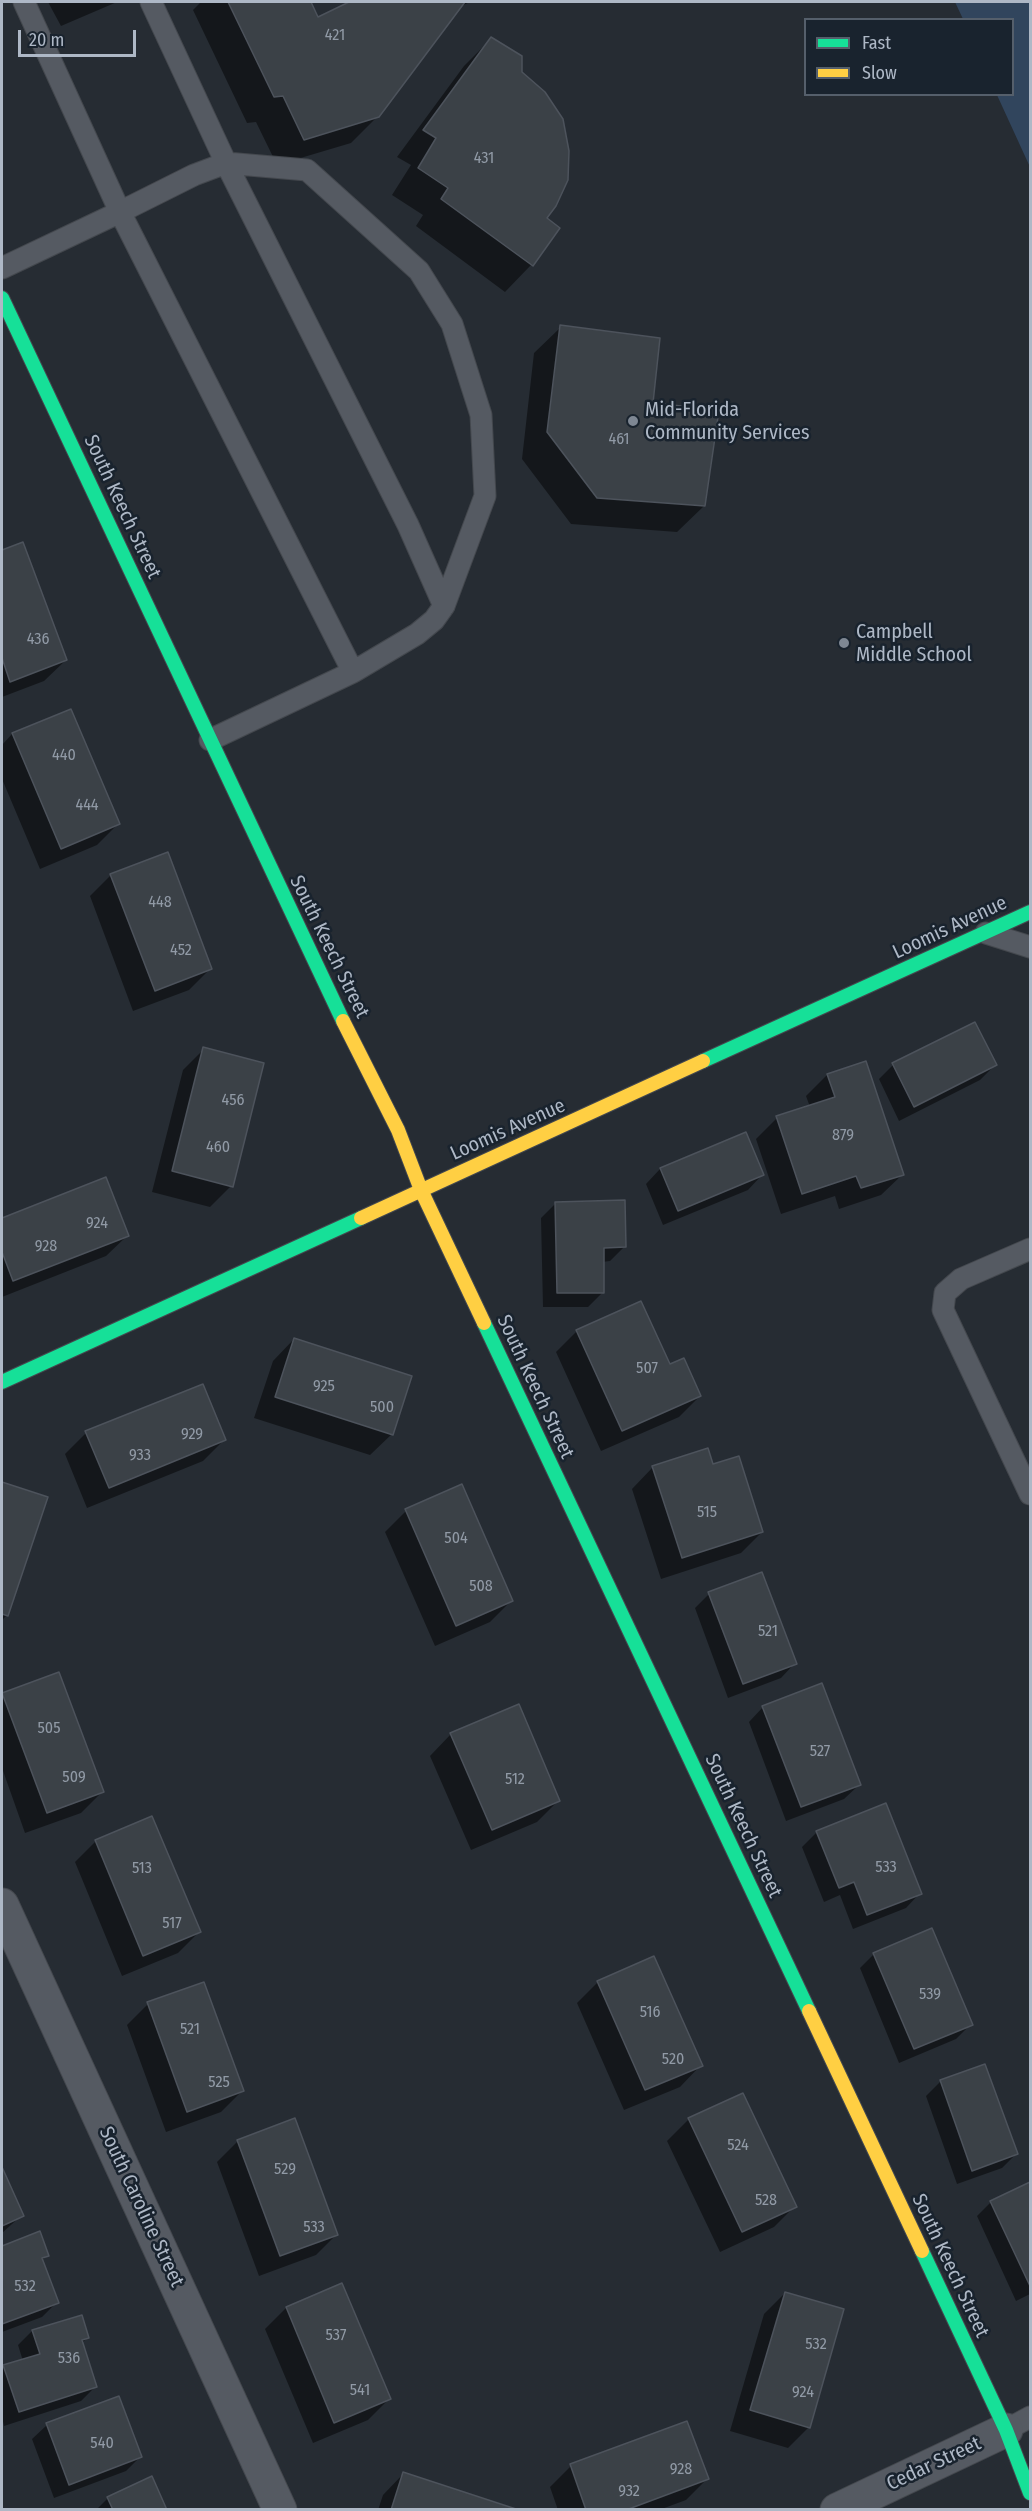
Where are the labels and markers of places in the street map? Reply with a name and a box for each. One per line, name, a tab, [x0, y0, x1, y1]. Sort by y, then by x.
place label: Mid-Florida Community Services	[645, 398, 809, 445]
marker: Mid-Florida Community Services	[626, 414, 640, 428]
place label: Campbell Middle School	[856, 620, 972, 667]
marker: Campbell Middle School	[837, 636, 851, 650]

